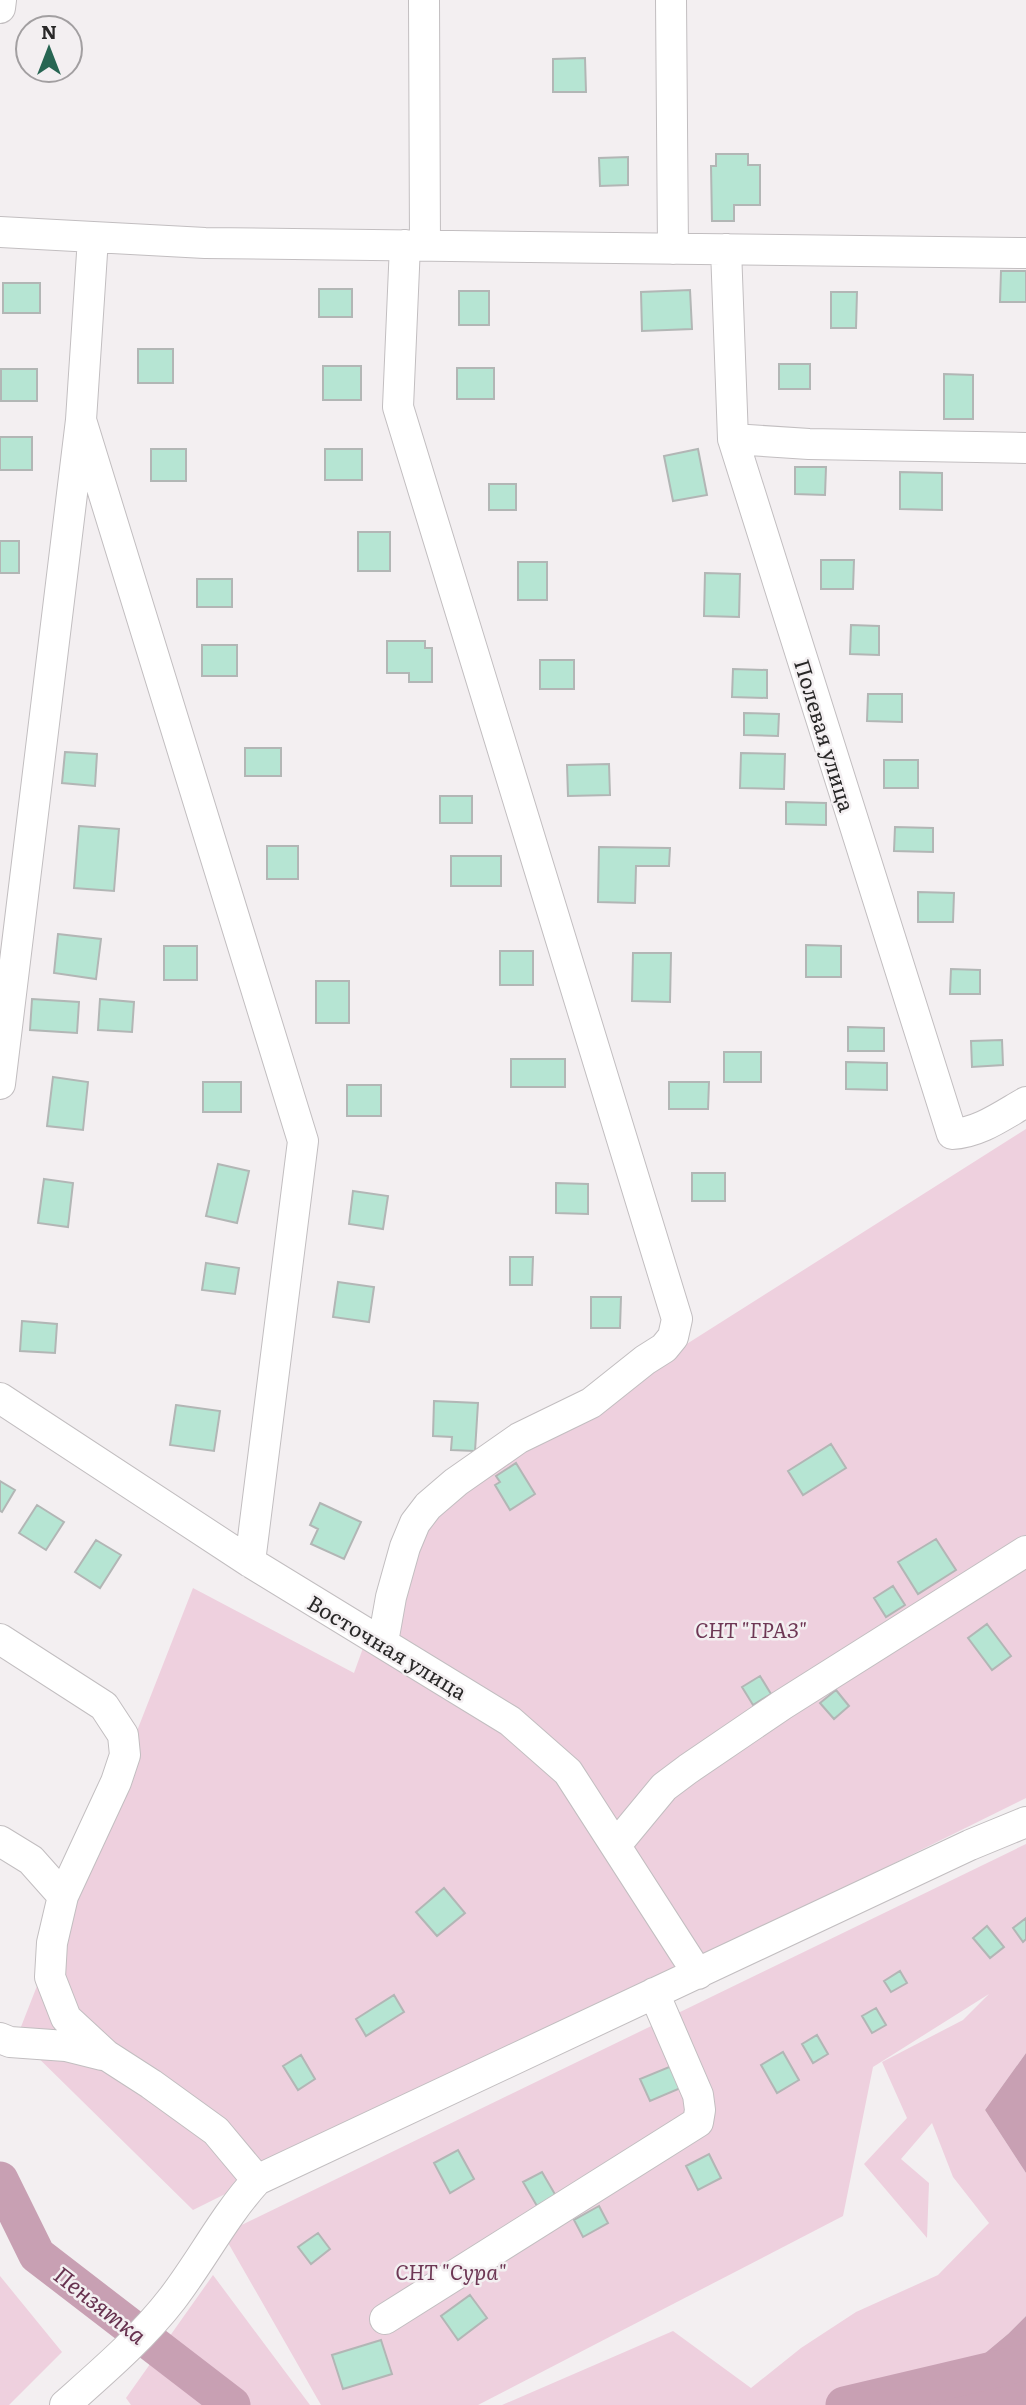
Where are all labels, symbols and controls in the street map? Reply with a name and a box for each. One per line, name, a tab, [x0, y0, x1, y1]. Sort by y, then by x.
north arrow	[14, 14, 84, 84]
text: N	[41, 17, 57, 45]
street label: Полевая улица	[788, 655, 864, 816]
street label: Восточная улица	[302, 1586, 474, 1706]
park label: СНТ "ГРАЗ"	[695, 1613, 807, 1644]
park label: СНТ "Сура"	[395, 2255, 507, 2286]
water label: Пензятка	[48, 2257, 154, 2351]

